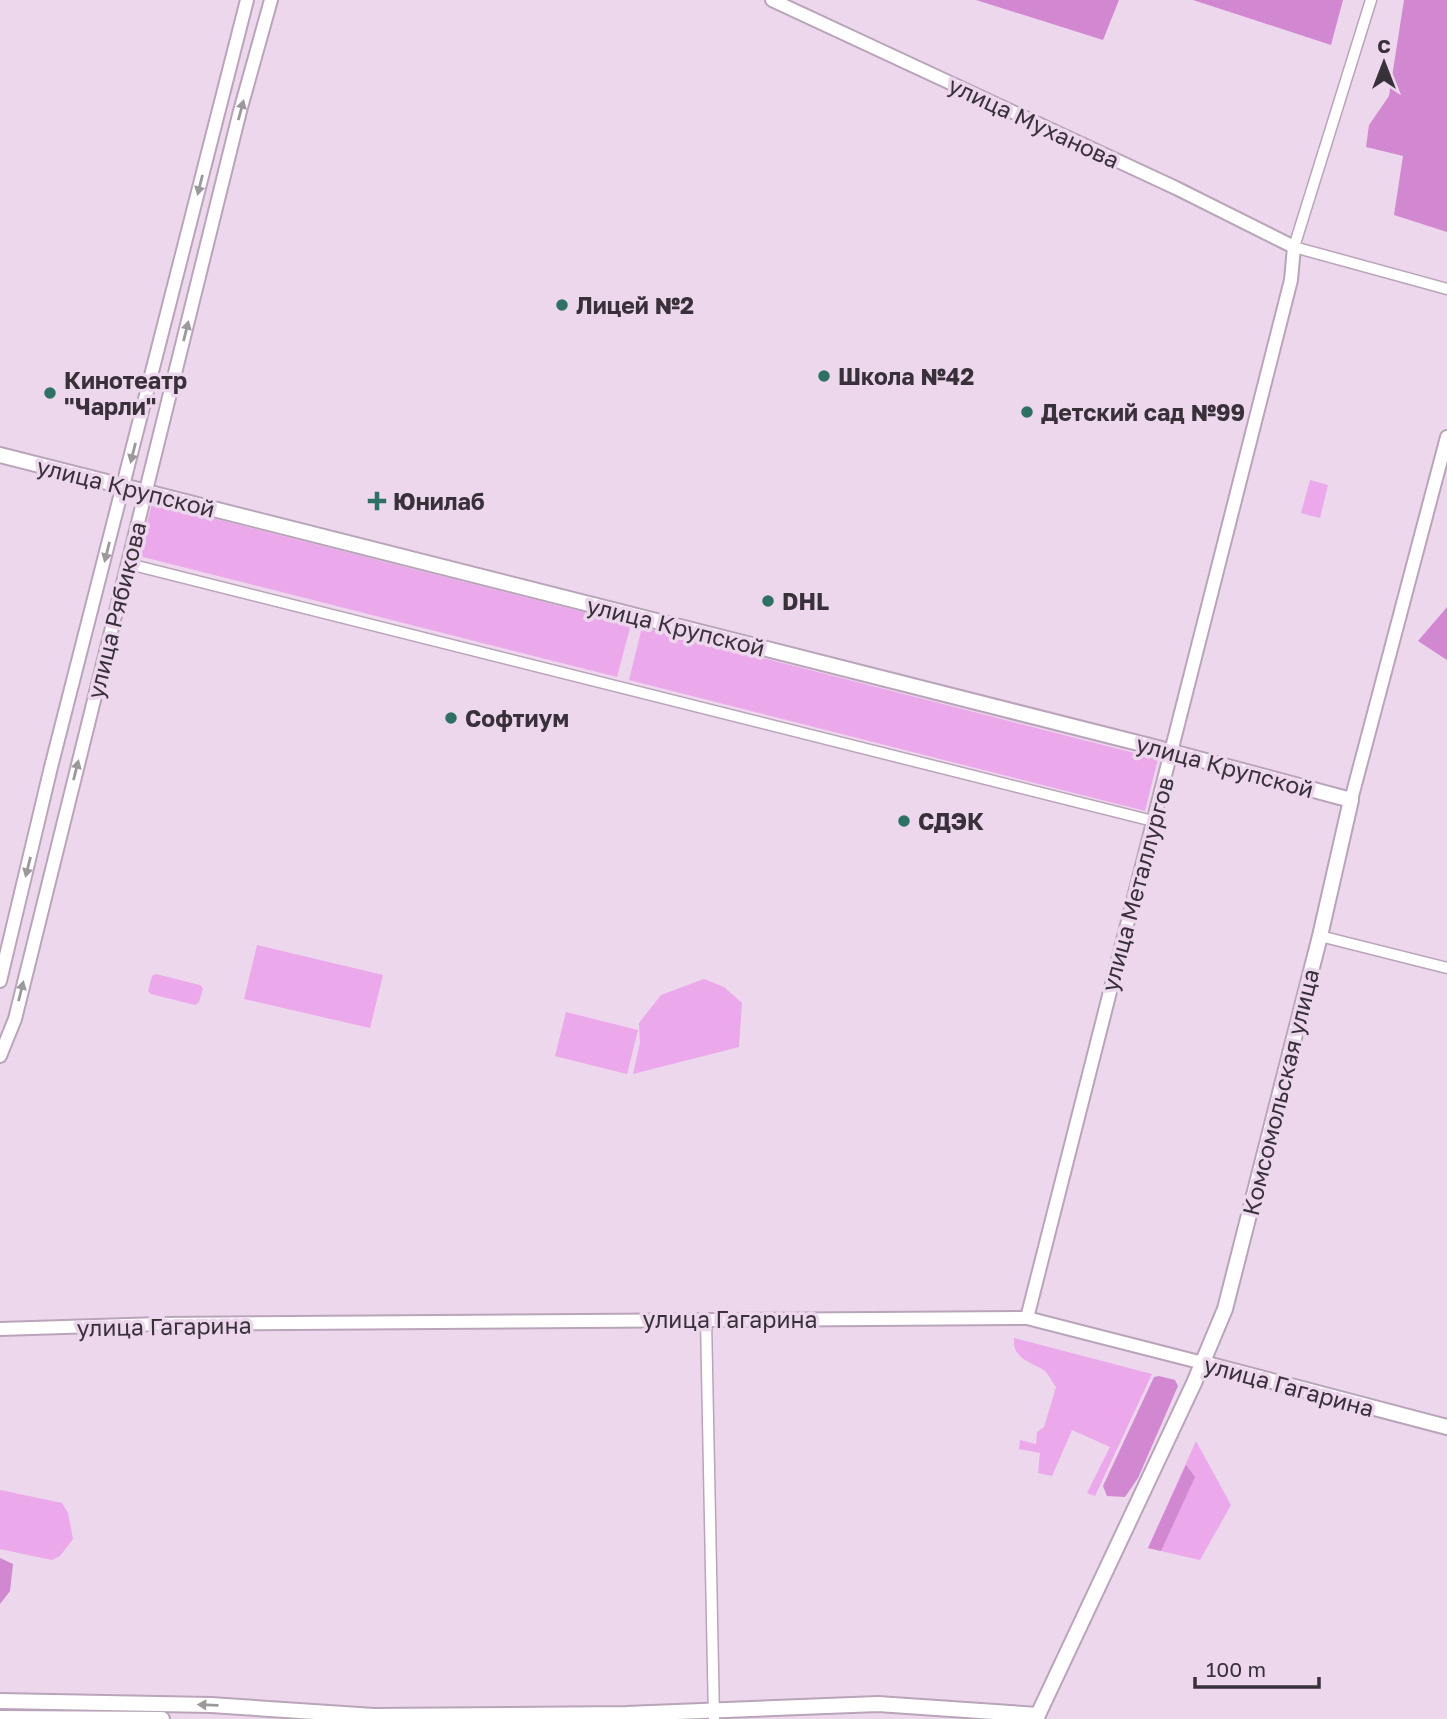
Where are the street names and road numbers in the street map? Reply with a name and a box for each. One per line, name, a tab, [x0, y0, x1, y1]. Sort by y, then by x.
street label: улица Муханова	[944, 70, 1124, 174]
street label: улица Крупской	[34, 451, 218, 523]
street label: улица Рябикова	[80, 519, 152, 701]
street label: улица Крупской	[584, 590, 768, 662]
street label: улица Крупской	[1133, 729, 1317, 803]
street label: улица Металлургов	[1095, 774, 1179, 994]
street label: Комсомольская улица	[1236, 966, 1324, 1218]
street label: улица Гагарина	[642, 1305, 818, 1333]
street label: улица Гагарина	[76, 1310, 252, 1342]
street label: улица Гагарина	[1201, 1350, 1377, 1422]

